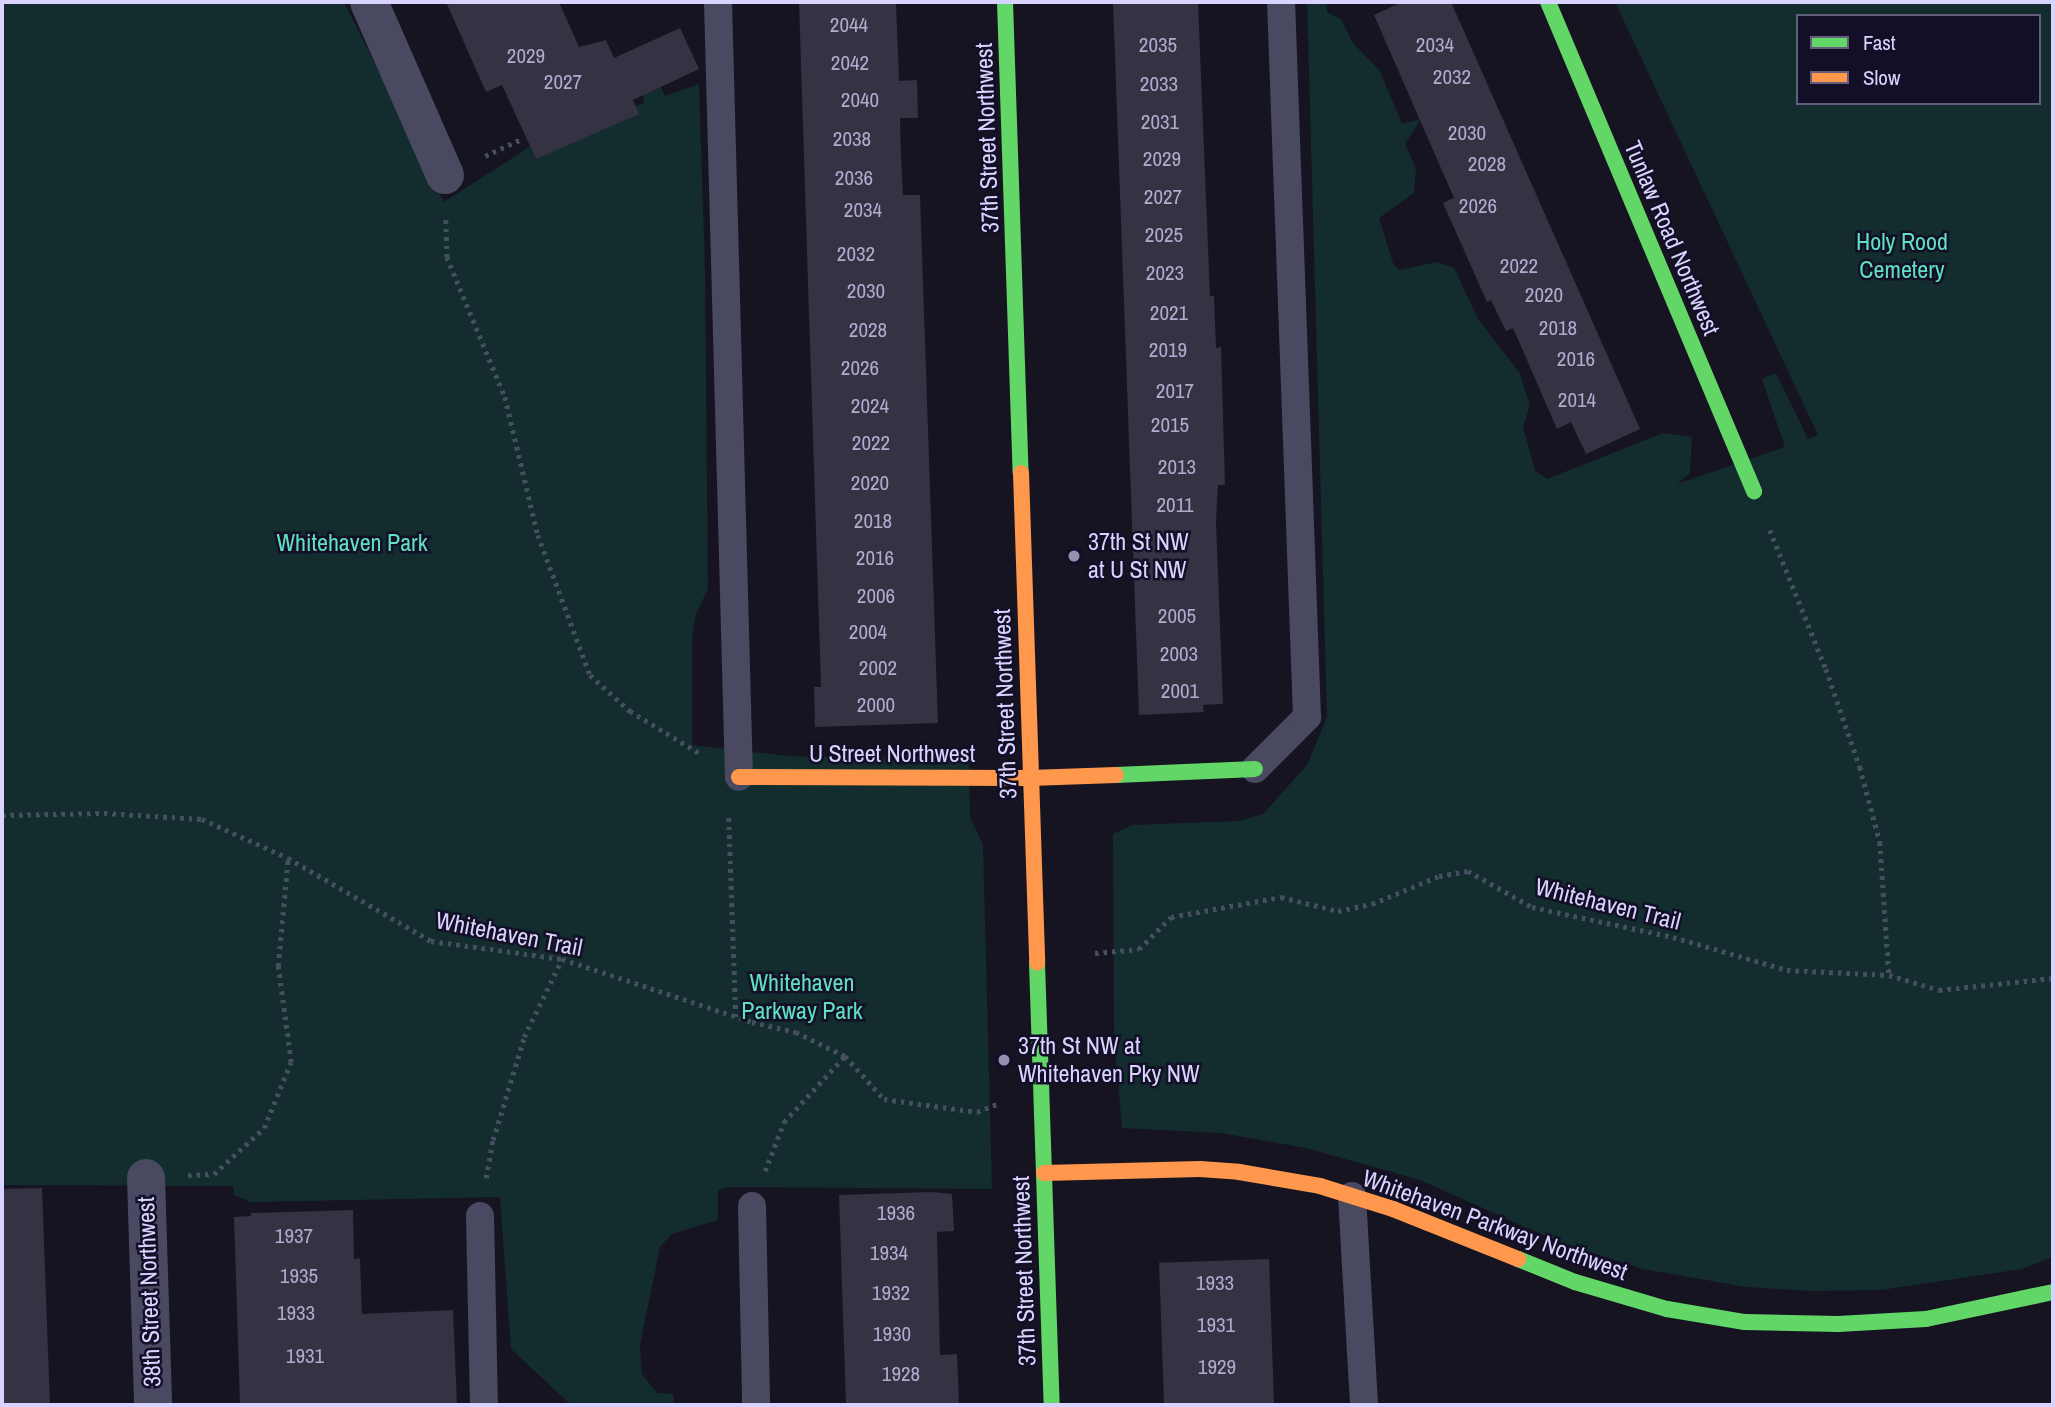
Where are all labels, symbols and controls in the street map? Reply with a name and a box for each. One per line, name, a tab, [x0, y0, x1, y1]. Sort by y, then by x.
house number: 2044	[830, 12, 868, 38]
legend	[1796, 14, 2041, 105]
text: Fast	[1863, 28, 1896, 57]
house number: 2035	[1139, 32, 1177, 58]
house number: 2034	[1416, 32, 1454, 58]
street label: 37th Street Northwest	[969, 42, 1005, 234]
house number: 2029	[507, 43, 545, 69]
house number: 2042	[831, 50, 869, 76]
text: Slow	[1863, 63, 1900, 92]
house number: 2032	[1433, 64, 1471, 90]
house number: 2027	[544, 69, 582, 95]
house number: 2033	[1140, 71, 1178, 97]
house number: 2040	[841, 87, 879, 113]
house number: 2031	[1141, 109, 1179, 135]
house number: 2030	[1448, 120, 1486, 146]
house number: 2038	[833, 126, 871, 152]
street label: Tunlaw Road Northwest	[1618, 136, 1726, 340]
house number: 2029	[1143, 146, 1181, 172]
house number: 2028	[1468, 151, 1506, 177]
house number: 2036	[835, 165, 873, 191]
house number: 2027	[1144, 184, 1182, 210]
house number: 2026	[1459, 193, 1497, 219]
house number: 2034	[844, 197, 882, 223]
house number: 2025	[1145, 222, 1183, 248]
park label: Holy Rood Cemetery	[1856, 228, 1948, 284]
house number: 2032	[837, 241, 875, 267]
house number: 2022	[1500, 253, 1538, 279]
house number: 2023	[1146, 260, 1184, 286]
house number: 2030	[847, 278, 885, 304]
house number: 2020	[1525, 282, 1563, 308]
house number: 2021	[1150, 300, 1188, 326]
house number: 2018	[1539, 315, 1577, 341]
house number: 2028	[849, 317, 887, 343]
house number: 2019	[1149, 337, 1187, 363]
house number: 2016	[1557, 346, 1595, 372]
house number: 2026	[841, 355, 879, 381]
house number: 2017	[1156, 378, 1194, 404]
house number: 2014	[1558, 387, 1596, 413]
house number: 2024	[851, 393, 889, 419]
house number: 2015	[1151, 412, 1189, 438]
house number: 2022	[852, 430, 890, 456]
house number: 2013	[1158, 454, 1196, 480]
house number: 2020	[851, 470, 889, 496]
house number: 2011	[1156, 492, 1194, 518]
house number: 2018	[854, 508, 892, 534]
place label: 37th St NW at U St NW	[1088, 528, 1189, 584]
park label: Whitehaven Park	[277, 529, 427, 557]
house number: 2016	[856, 545, 894, 571]
marker: 37th St NW at U St NW	[1066, 548, 1082, 564]
house number: 2006	[857, 583, 895, 609]
house number: 2005	[1158, 603, 1196, 629]
street label: 37th Street Northwest	[987, 608, 1023, 800]
house number: 2004	[849, 619, 887, 645]
house number: 2003	[1160, 641, 1198, 667]
house number: 2002	[859, 655, 897, 681]
house number: 2001	[1161, 678, 1199, 704]
house number: 2000	[857, 692, 895, 718]
street label: U Street Northwest	[809, 740, 975, 768]
street label: Whitehaven Trail	[1532, 872, 1684, 936]
street label: Whitehaven Trail	[433, 906, 585, 962]
park label: Whitehaven Parkway Park	[741, 969, 863, 1025]
place label: 37th St NW at Whitehaven Pky NW	[1018, 1032, 1200, 1088]
marker: 37th St NW at Whitehaven Pky NW	[996, 1052, 1012, 1068]
street label: Whitehaven Parkway Northwest	[1359, 1164, 1631, 1286]
street label: 37th Street Northwest	[1006, 1175, 1042, 1367]
street label: 38th Street Northwest	[131, 1196, 167, 1388]
house number: 1936	[877, 1200, 915, 1226]
house number: 1937	[275, 1223, 313, 1249]
house number: 1934	[870, 1240, 908, 1266]
house number: 1935	[280, 1263, 318, 1289]
house number: 1933	[1196, 1270, 1234, 1296]
house number: 1932	[872, 1280, 910, 1306]
house number: 1933	[277, 1300, 315, 1326]
house number: 1931	[1197, 1312, 1235, 1338]
house number: 1930	[873, 1321, 911, 1347]
house number: 1931	[286, 1343, 324, 1369]
house number: 1929	[1198, 1354, 1236, 1380]
house number: 1928	[882, 1361, 920, 1387]

